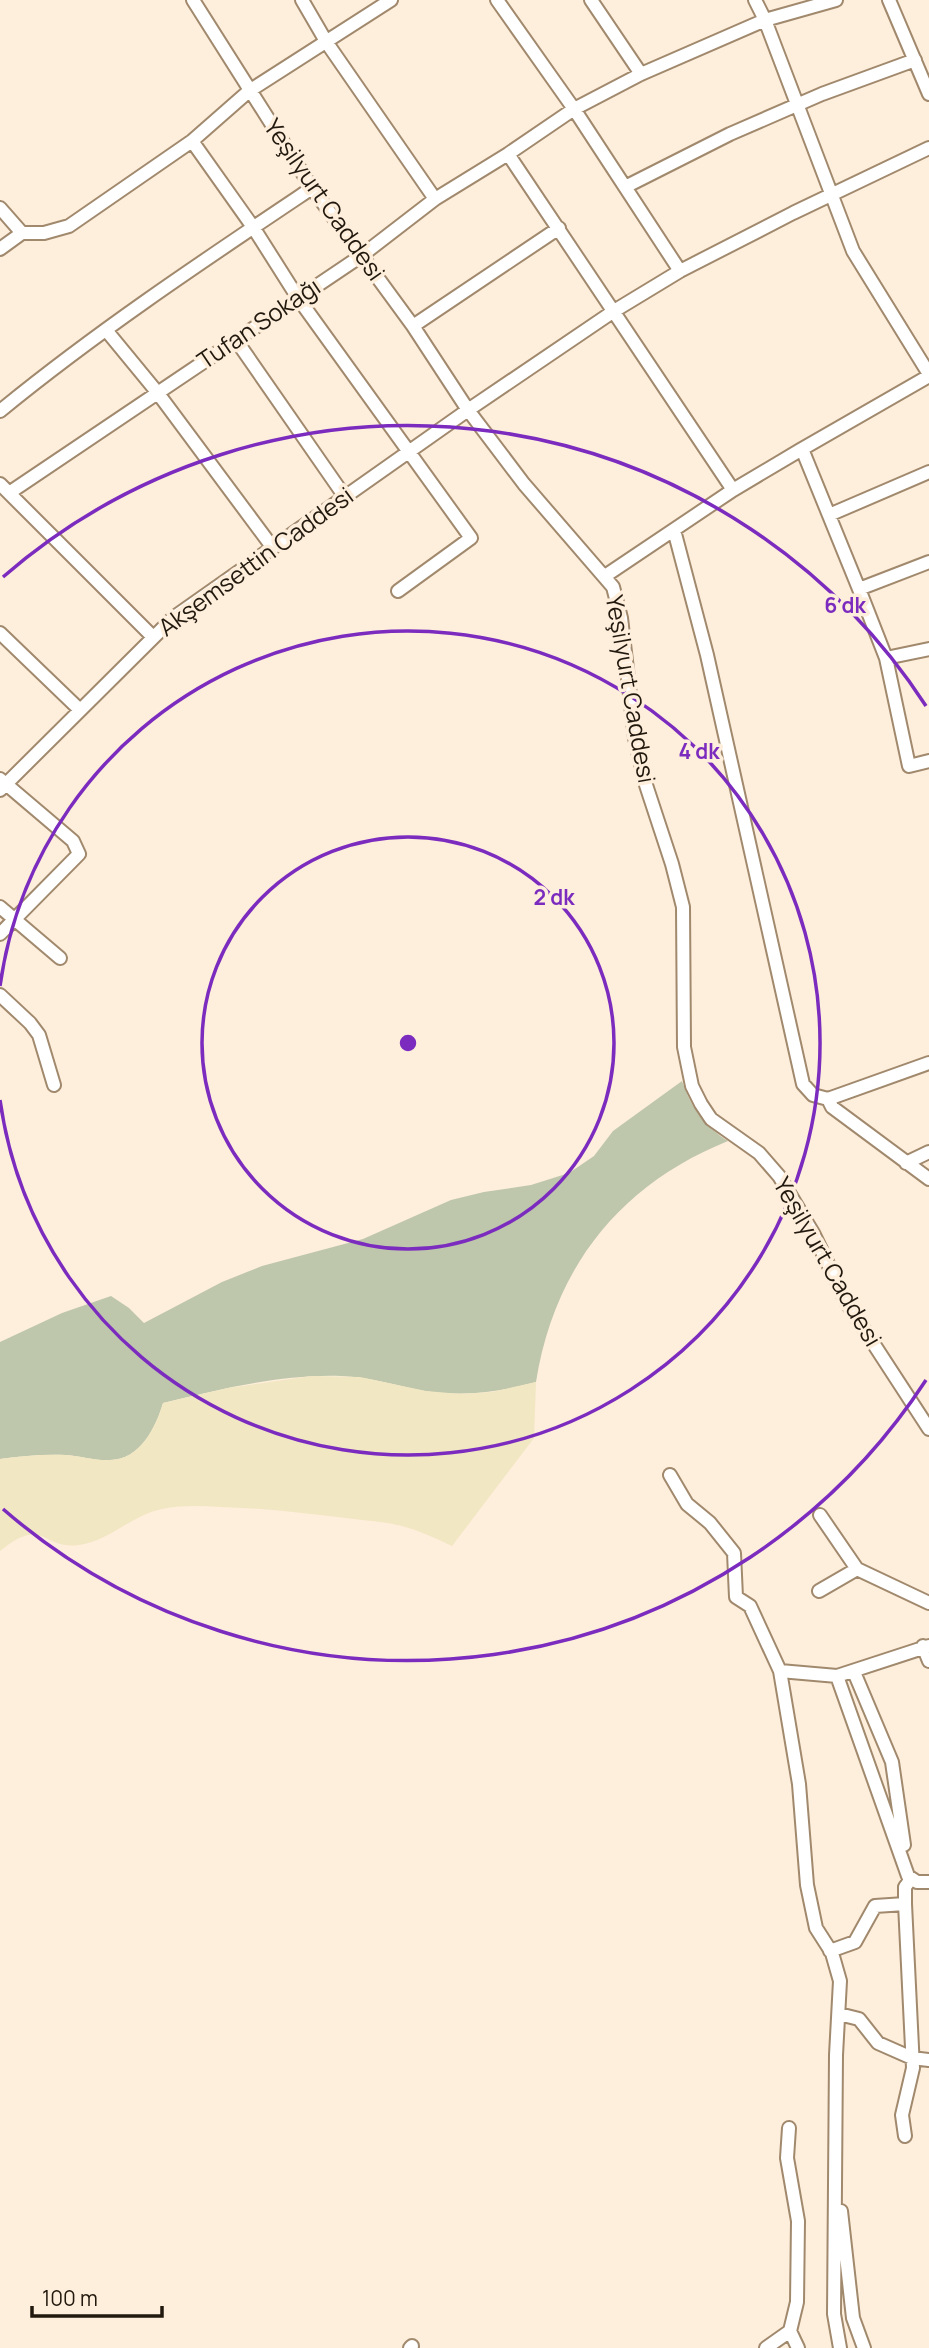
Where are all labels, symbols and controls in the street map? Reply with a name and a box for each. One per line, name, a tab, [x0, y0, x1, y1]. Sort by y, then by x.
street label: Yeşilyurt Caddesi	[257, 112, 393, 287]
street label: Tufan Sokağı	[190, 269, 326, 376]
street label: Akşemsettin Caddesi	[151, 479, 359, 643]
text: 6 dk	[824, 591, 866, 619]
street label: Yeşilyurt Caddesi	[599, 592, 664, 785]
text: 4 dk	[678, 737, 720, 765]
text: 2 dk	[534, 883, 575, 911]
centre of rings	[396, 1031, 420, 1055]
street label: Yeşilyurt Caddesi	[766, 1171, 890, 1352]
scale bar	[32, 2274, 161, 2318]
text: 100 m	[42, 2284, 98, 2312]

